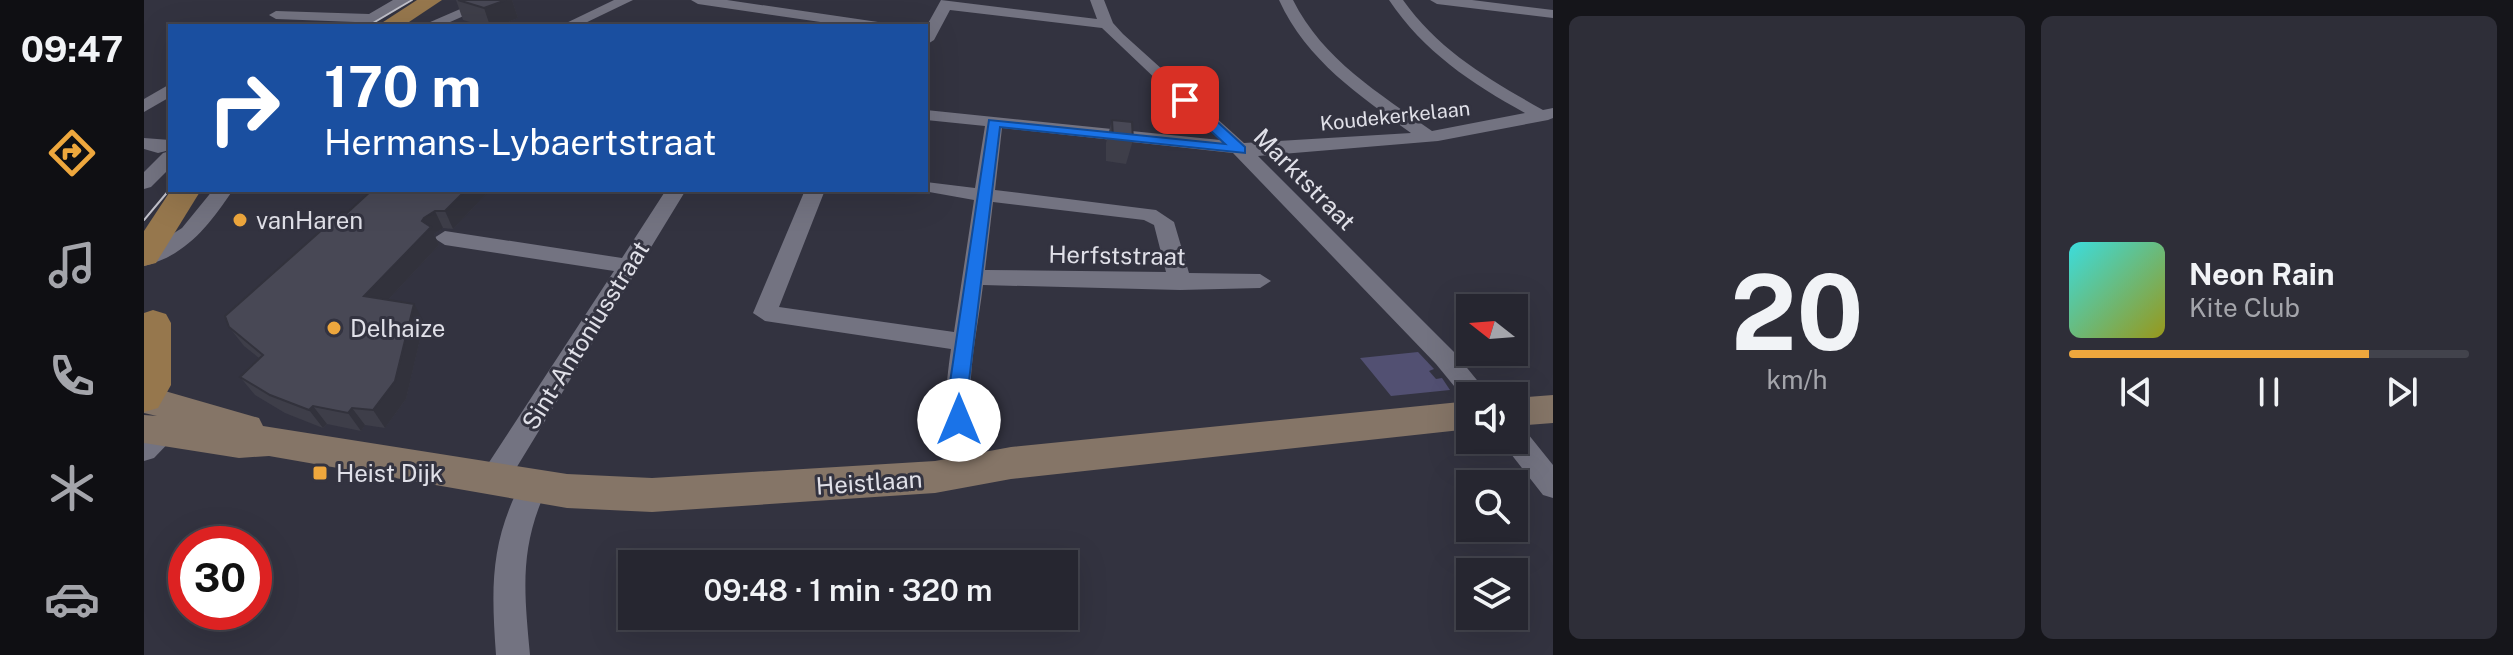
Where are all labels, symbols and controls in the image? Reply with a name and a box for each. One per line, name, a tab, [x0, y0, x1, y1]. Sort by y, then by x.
text: 09:47	[21, 28, 123, 70]
text: 170 m	[324, 54, 481, 120]
icon: right	[192, 56, 296, 160]
pin	[1151, 66, 1219, 134]
icon: arrive	[1163, 78, 1207, 122]
street label: Koudekerkelaan	[1319, 96, 1471, 136]
text: Hermans-Lybaertstraat	[324, 121, 716, 163]
street label: Marktstraat	[1249, 123, 1361, 235]
icon: directions	[44, 125, 100, 181]
place label: vanHaren	[256, 206, 363, 234]
marker: vanHaren	[231, 211, 249, 229]
street label: Sint-Antoniusstraat	[516, 236, 654, 434]
icon: music	[44, 237, 100, 293]
street label: Herfststraat	[1048, 240, 1186, 270]
text: 20	[1730, 251, 1864, 373]
text: Neon Rain	[2189, 256, 2335, 292]
text: Kite Club	[2189, 292, 2300, 323]
north arrow	[1456, 294, 1528, 366]
map controls	[1456, 294, 1528, 630]
place label: Delhaize	[350, 314, 445, 342]
marker: Delhaize	[325, 319, 343, 337]
icon: phone	[44, 348, 100, 404]
text: km/h	[1766, 364, 1828, 395]
icon: previous	[2114, 370, 2158, 414]
icon: pause	[2247, 370, 2291, 414]
icon: next	[2380, 370, 2424, 414]
position arrow	[917, 378, 1001, 462]
button: sound	[1456, 382, 1528, 454]
place label: Heist Dijk	[336, 459, 443, 487]
icon: climate	[44, 460, 100, 516]
marker: Heist Dijk	[311, 464, 329, 482]
street label: Heistlaan	[815, 464, 923, 500]
button: search	[1456, 470, 1528, 542]
speed limit sign: 30	[168, 526, 272, 630]
button: layers	[1456, 558, 1528, 630]
icon: car	[44, 571, 100, 627]
text: 09:48 · 1 min · 320 m	[704, 572, 992, 608]

